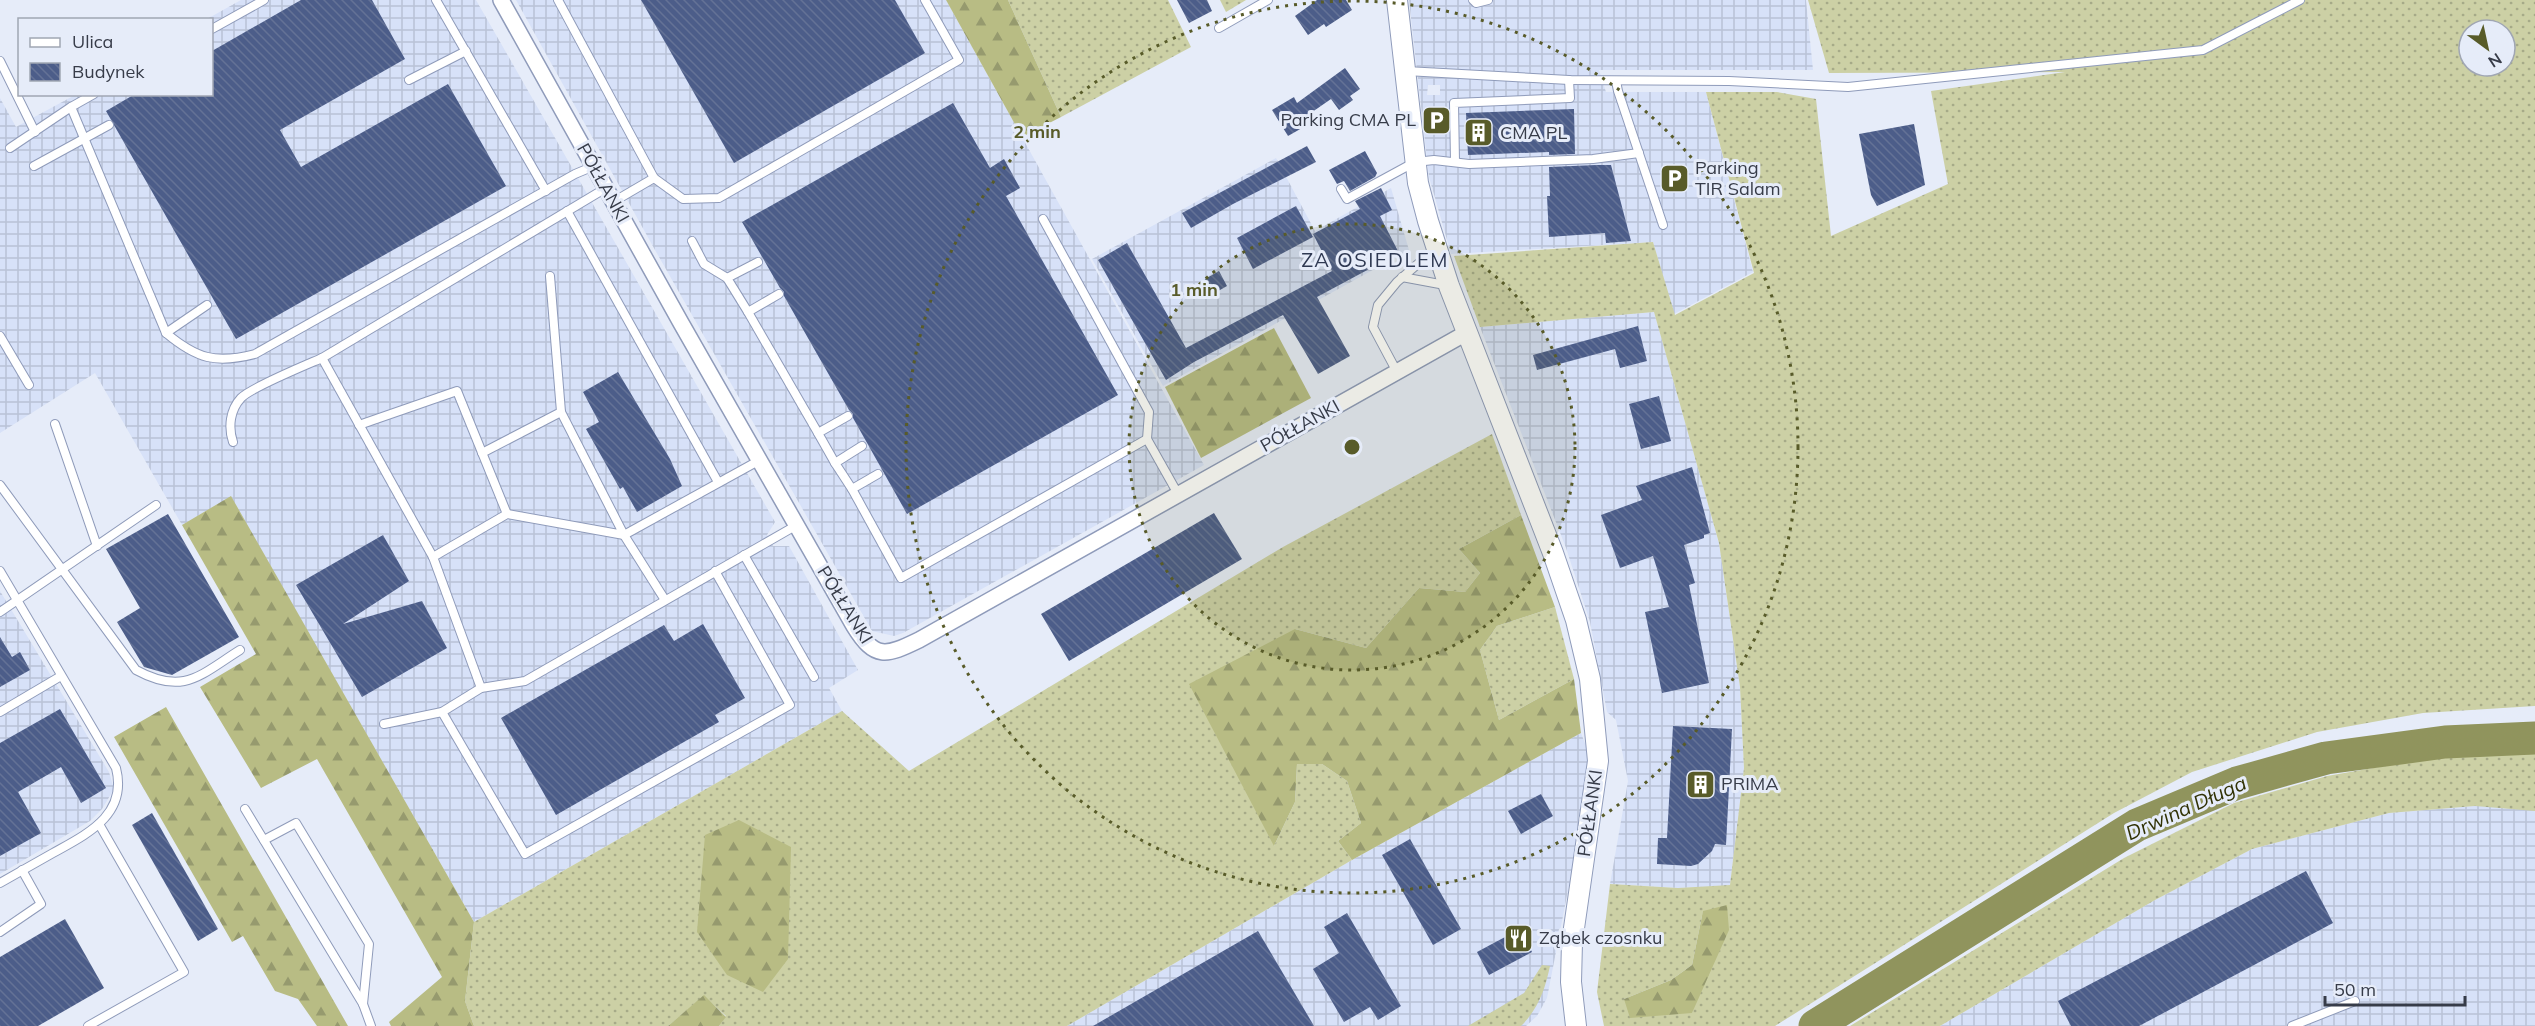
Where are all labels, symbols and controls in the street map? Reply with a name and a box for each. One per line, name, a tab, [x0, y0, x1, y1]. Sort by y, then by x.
legend	[18, 18, 213, 96]
north arrow	[2457, 18, 2517, 78]
text: Ulica	[72, 30, 113, 53]
text: N	[2485, 49, 2506, 72]
text: Budynek	[72, 60, 145, 83]
parking icon: Parking CMA PL	[1421, 104, 1453, 136]
place label: Parking CMA PL	[1281, 108, 1416, 131]
building icon: CMA PL	[1463, 117, 1495, 149]
text: 2 min	[1013, 120, 1061, 143]
place label: CMA PL	[1500, 121, 1567, 144]
street label: PÓŁŁANKI	[572, 139, 635, 227]
place label: Parking TIR Salam	[1695, 156, 1781, 200]
parking icon: Parking TIR Salam	[1658, 162, 1690, 194]
district label: ZA OSIEDLEM	[1301, 247, 1449, 272]
text: 1 min	[1170, 278, 1218, 301]
street label: PÓŁŁANKI	[1256, 394, 1344, 457]
centre of rings	[1342, 437, 1362, 457]
street label: PÓŁŁANKI	[812, 562, 878, 648]
street label: PÓŁŁANKI	[1572, 768, 1607, 858]
building icon: PRIMA	[1684, 768, 1716, 800]
water label: Drwina Długa	[2122, 770, 2250, 845]
place label: PRIMA	[1721, 772, 1779, 795]
restaurant icon: Ząbek czosnku	[1502, 922, 1534, 954]
place label: Ząbek czosnku	[1539, 926, 1662, 949]
scale bar	[2325, 969, 2464, 1007]
text: 50 m	[2334, 978, 2376, 1001]

